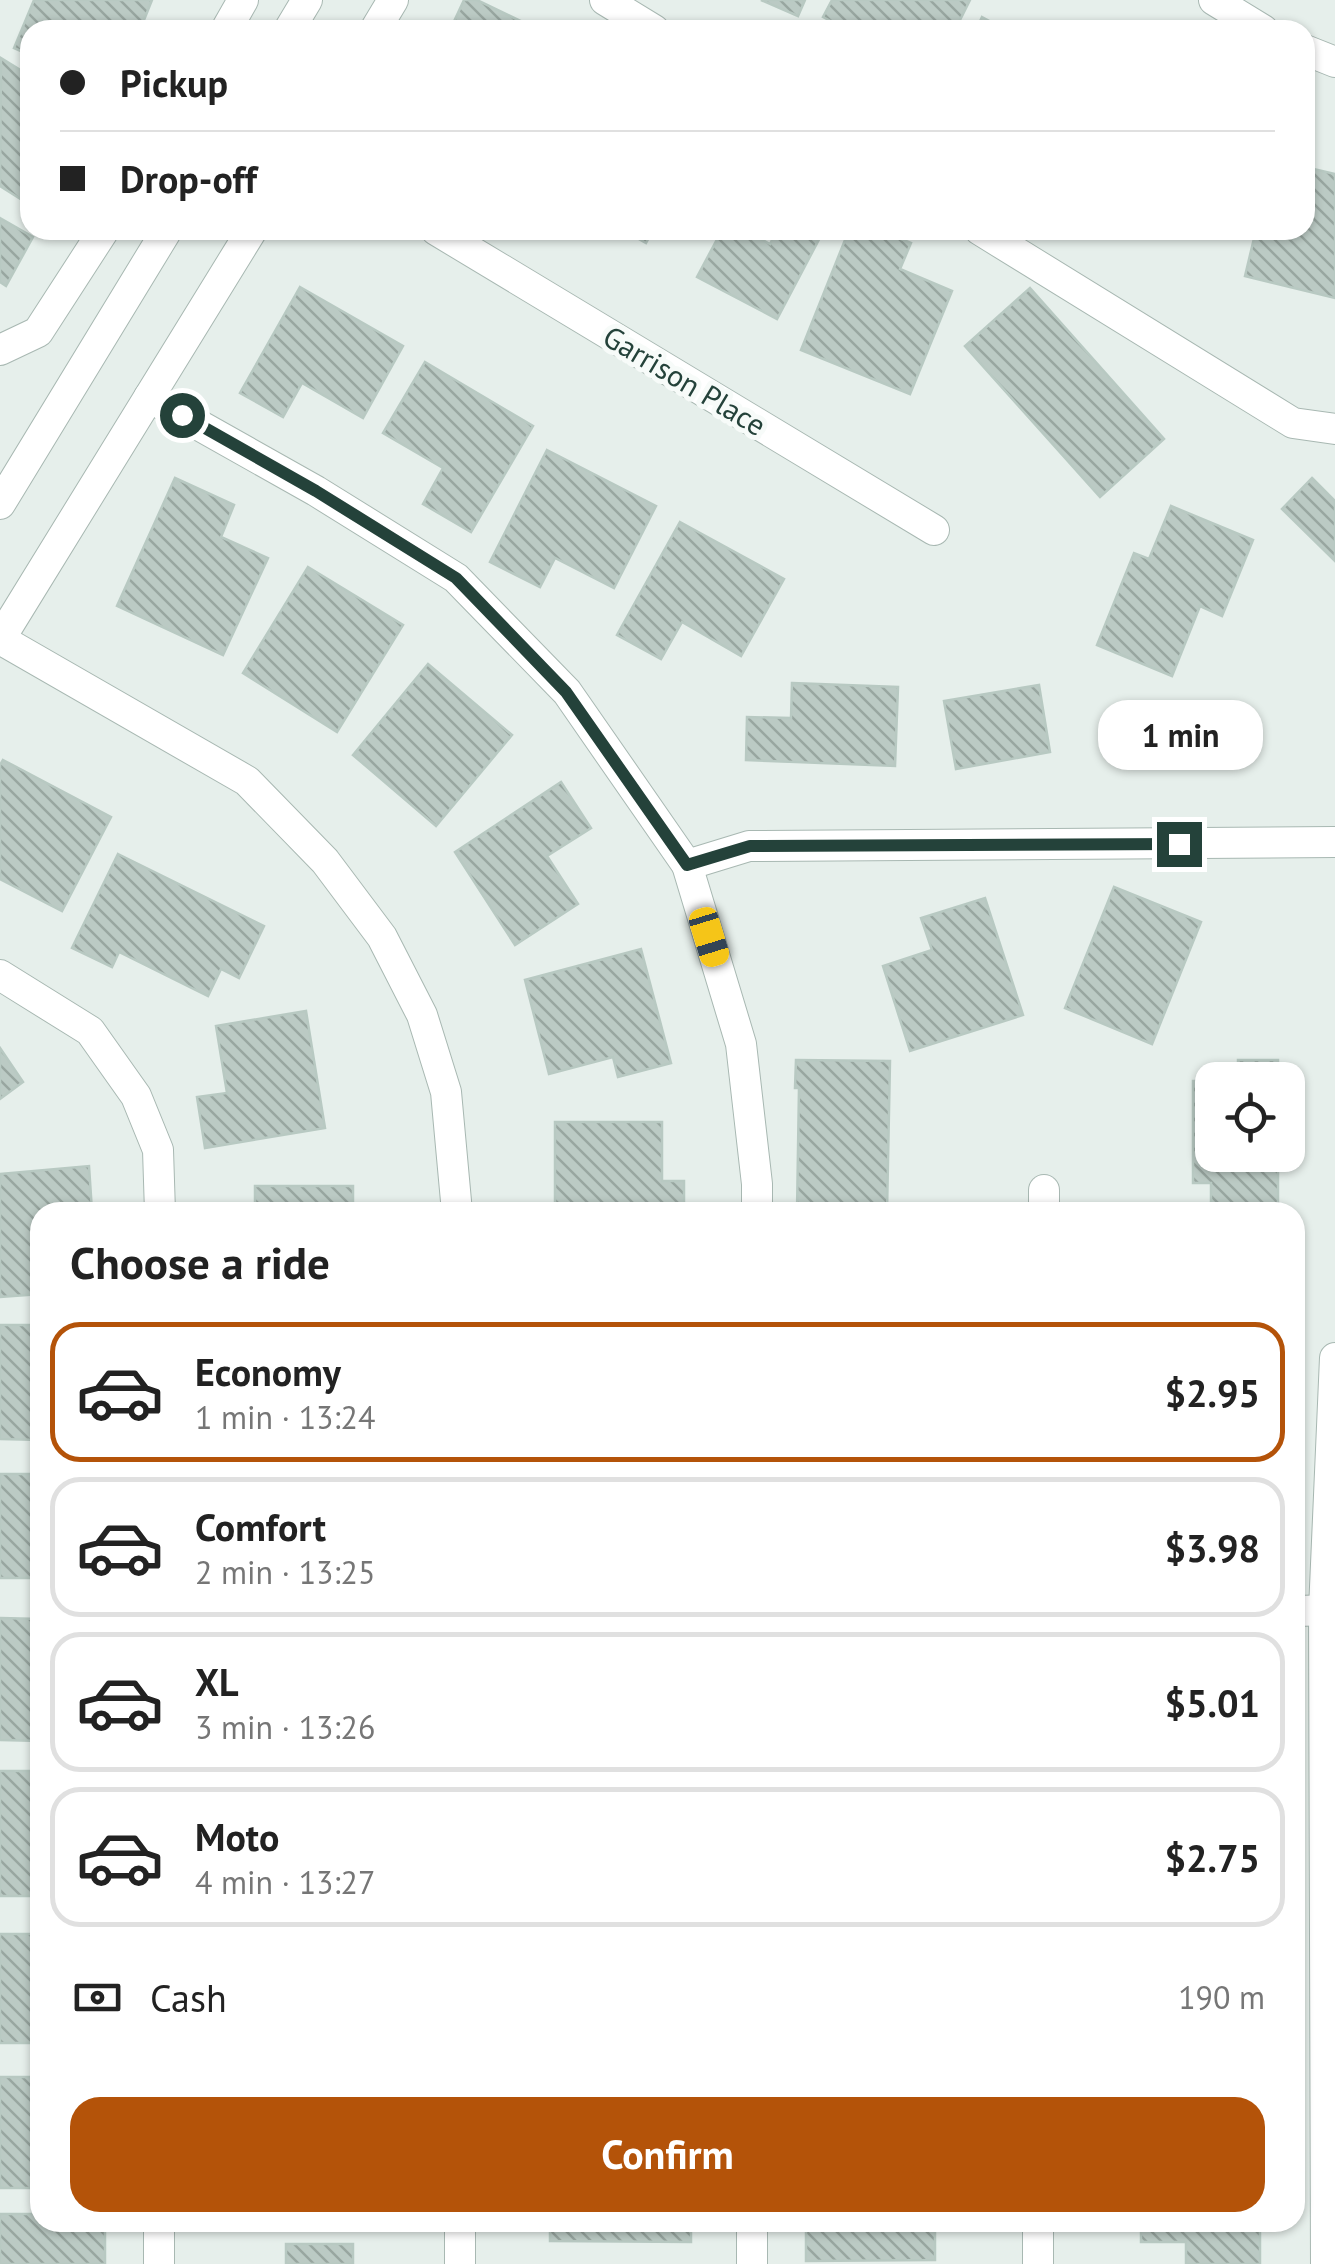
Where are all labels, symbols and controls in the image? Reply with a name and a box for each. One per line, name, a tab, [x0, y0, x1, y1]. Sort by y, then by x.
text: Pickup	[120, 58, 228, 107]
text: Drop-off	[120, 154, 257, 203]
street label: Garrison Place	[596, 316, 774, 444]
route start	[160, 393, 205, 438]
callout: 1 min	[1096, 699, 1262, 769]
text: 1 min	[1141, 714, 1220, 756]
route end	[1157, 822, 1202, 867]
car	[686, 904, 732, 970]
map controls	[1195, 1062, 1305, 1172]
button: locate	[1195, 1062, 1305, 1172]
text: Choose a ride	[70, 1233, 330, 1291]
icon: car	[75, 1347, 165, 1437]
text: Economy	[195, 1347, 341, 1396]
text: $2.95	[1164, 1368, 1260, 1417]
text: 1 min · 13:24	[195, 1396, 375, 1438]
icon: car	[75, 1502, 165, 1592]
text: Comfort	[195, 1502, 326, 1551]
text: $3.98	[1164, 1523, 1260, 1572]
text: 2 min · 13:25	[195, 1551, 375, 1593]
icon: car	[75, 1657, 165, 1747]
text: XL	[195, 1657, 239, 1706]
text: $5.01	[1164, 1678, 1260, 1727]
text: 3 min · 13:26	[195, 1706, 375, 1748]
icon: car	[75, 1812, 165, 1902]
text: Moto	[195, 1812, 279, 1861]
text: $2.75	[1164, 1833, 1260, 1882]
text: 4 min · 13:27	[195, 1861, 375, 1903]
icon: cash	[70, 1970, 125, 2025]
text: Cash	[150, 1973, 227, 2022]
text: 190 m	[1178, 1976, 1265, 2018]
button: Confirm	[70, 2097, 1265, 2212]

